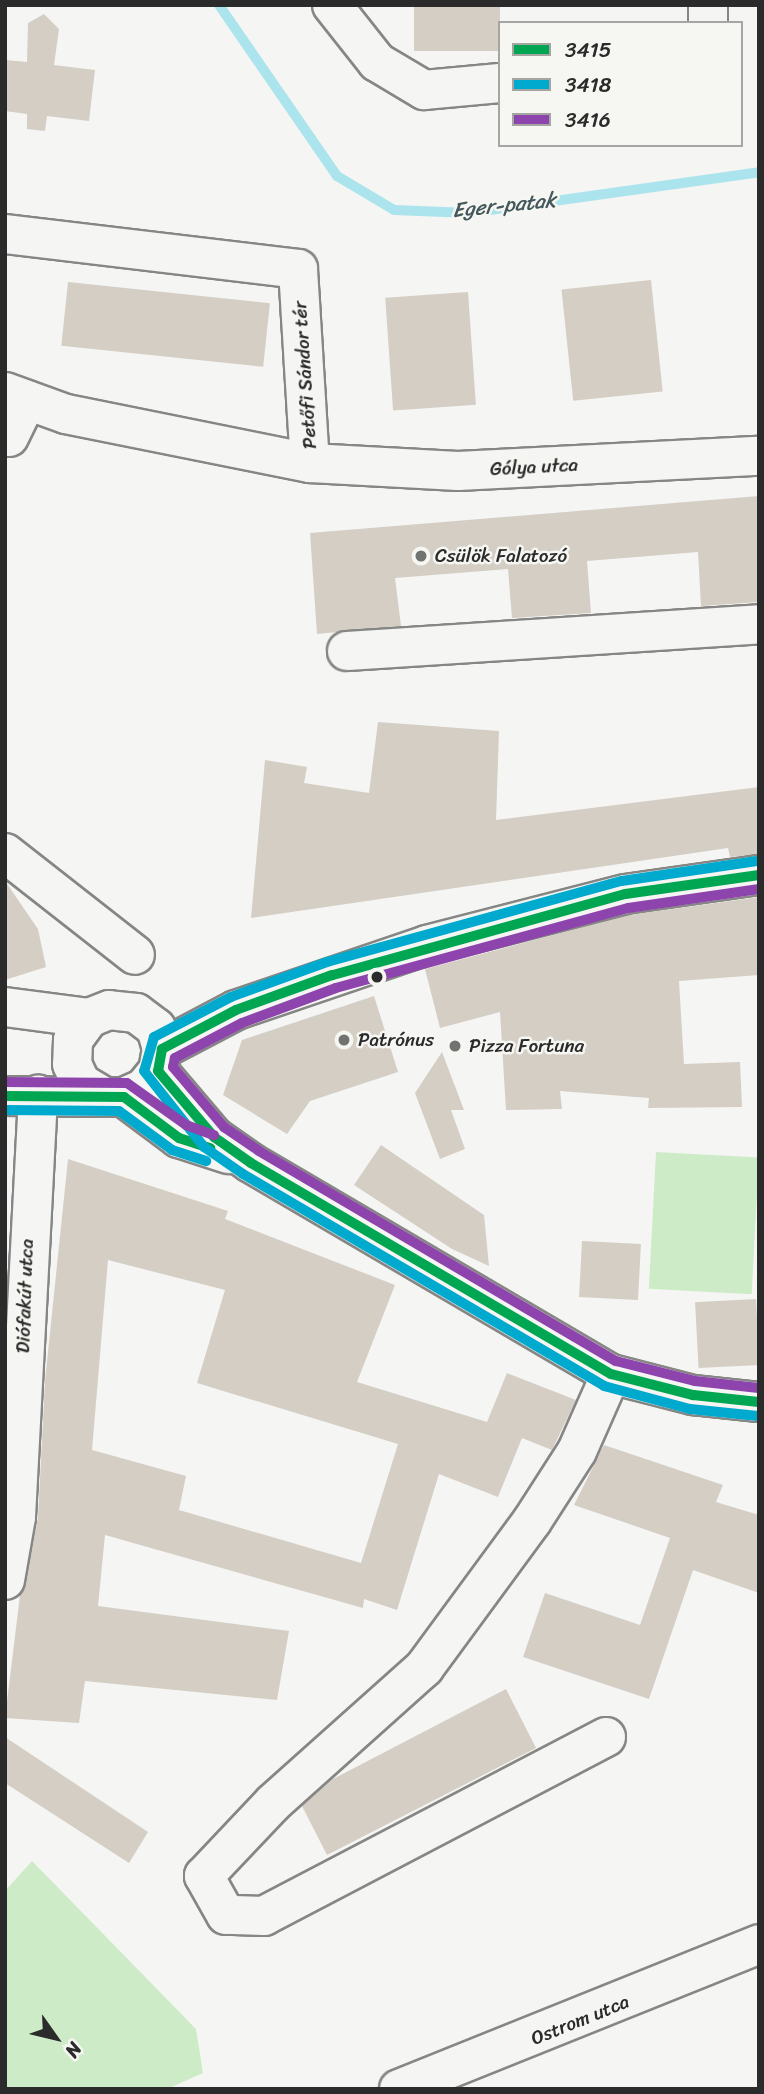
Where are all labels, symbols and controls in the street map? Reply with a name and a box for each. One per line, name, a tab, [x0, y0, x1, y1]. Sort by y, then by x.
legend	[498, 21, 743, 147]
text: 3415	[565, 31, 612, 69]
text: 3418	[565, 66, 611, 104]
text: 3416	[565, 101, 611, 139]
water label: Eger-patak	[451, 187, 557, 223]
street label: Petőfi Sándor tér	[288, 300, 322, 450]
street label: Gólya utca	[489, 453, 579, 481]
place label: Csülök Falatozó	[435, 545, 567, 567]
marker: Csülök Falatozó	[413, 548, 429, 564]
unlabelled marker	[370, 970, 384, 984]
place label: Patrónus	[358, 1029, 434, 1051]
marker: Patrónus	[336, 1032, 352, 1048]
place label: Pizza Fortuna	[469, 1035, 584, 1057]
marker: Pizza Fortuna	[447, 1038, 463, 1054]
street label: Diófakút utca	[12, 1238, 38, 1354]
street label: Ostrom utca	[528, 1990, 632, 2050]
north arrow	[21, 2003, 91, 2073]
text: N	[56, 2035, 91, 2065]

